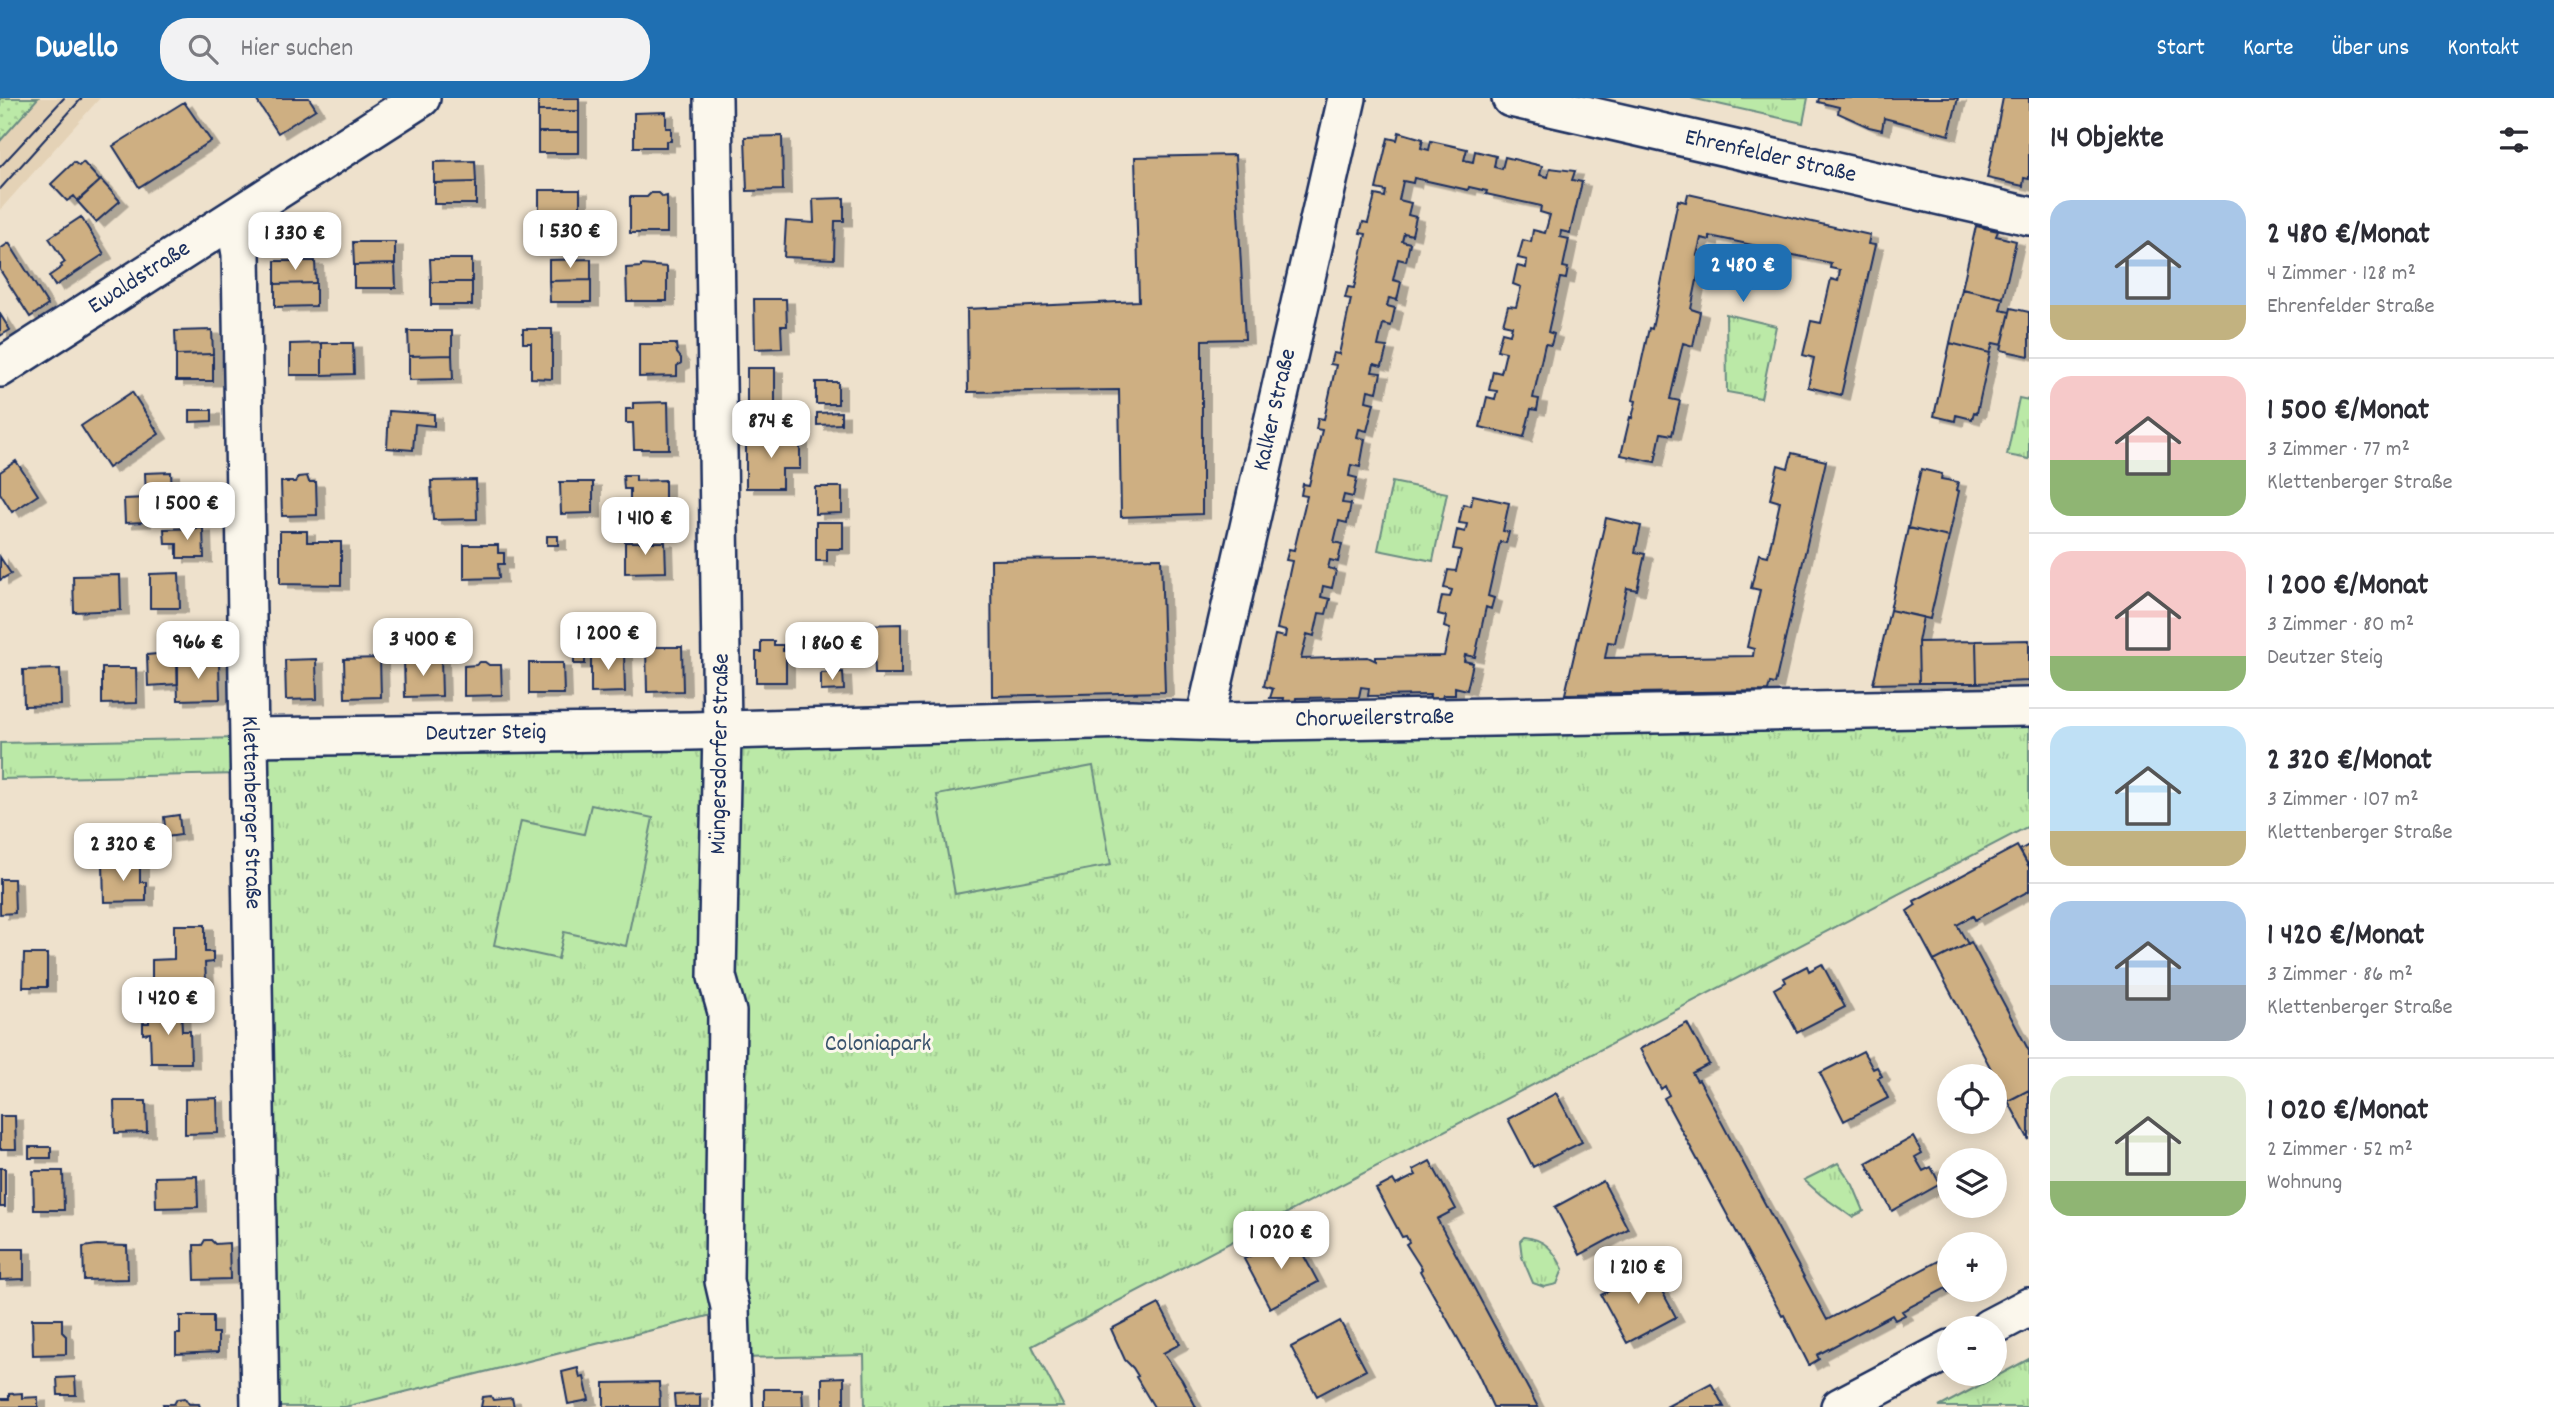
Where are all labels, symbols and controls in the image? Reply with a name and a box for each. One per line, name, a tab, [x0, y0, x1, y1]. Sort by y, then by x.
search box	[160, 18, 650, 81]
text: Dwello	[35, 26, 118, 73]
icon: search	[184, 30, 222, 68]
text: Hier suchen	[240, 31, 353, 68]
text: Start	[2156, 32, 2205, 66]
text: Karte	[2243, 32, 2294, 66]
text: Über uns	[2332, 32, 2409, 66]
text: Kontakt	[2447, 32, 2519, 66]
text: 14 Objekte	[2050, 119, 2164, 162]
street label: Ehrenfelder Straße	[1681, 121, 1859, 193]
icon: filters	[2495, 121, 2533, 159]
pin: 1 530 €	[505, 211, 635, 270]
pin: 1 330 €	[230, 212, 360, 272]
text: 2 480 €/Monat	[2267, 215, 2430, 258]
text: 1 530 €	[539, 216, 601, 249]
text: 1 330 €	[264, 218, 326, 251]
icon: home	[2106, 228, 2190, 312]
street label: Ewaldstraße	[82, 233, 198, 324]
pin: 2 480 €	[1678, 244, 1808, 304]
text: 2 480 €	[1711, 250, 1775, 283]
text: 4 Zimmer · 128 m²	[2267, 258, 2416, 291]
text: Ehrenfelder Straße	[2267, 291, 2435, 324]
street label: Kalker Straße	[1245, 346, 1306, 474]
text: 1 500 €/Monat	[2267, 391, 2429, 434]
pin: 874 €	[722, 400, 820, 460]
icon: home	[2106, 404, 2190, 488]
text: 874 €	[748, 406, 794, 439]
text: 3 Zimmer · 77 m²	[2267, 434, 2410, 467]
text: Klettenberger Straße	[2267, 467, 2453, 500]
pin: 1 500 €	[122, 482, 252, 542]
text: 1 500 €	[155, 488, 219, 521]
pin: 1 410 €	[580, 498, 710, 557]
text: 1 410 €	[617, 503, 673, 536]
text: 1 200 €/Monat	[2267, 566, 2428, 609]
icon: home	[2106, 579, 2190, 663]
text: 3 Zimmer · 80 m²	[2267, 609, 2414, 642]
pin: 1 200 €	[543, 612, 673, 672]
pin: 3 400 €	[358, 618, 488, 678]
text: 1 200 €	[576, 618, 640, 651]
pin: 966 €	[149, 622, 247, 681]
pin: 1 860 €	[767, 622, 897, 682]
text: 3 400 €	[389, 624, 457, 657]
text: 966 €	[172, 627, 224, 660]
text: 1 860 €	[801, 628, 863, 661]
text: Deutzer Steig	[2267, 642, 2383, 675]
street label: Müngersdorfer Straße	[702, 653, 740, 855]
street label: Chorweilerstraße	[1295, 701, 1455, 738]
street label: Klettenberger Straße	[232, 715, 269, 910]
street label: Deutzer Steig	[425, 716, 547, 752]
text: 2 320 €/Monat	[2267, 741, 2432, 784]
icon: home	[2106, 754, 2190, 838]
text: 3 Zimmer · 107 m²	[2267, 784, 2419, 817]
text: Klettenberger Straße	[2267, 817, 2453, 850]
pin: 2 320 €	[58, 824, 188, 883]
text: 2 320 €	[90, 829, 156, 862]
text: 1 420 €/Monat	[2267, 916, 2424, 959]
icon: home	[2106, 929, 2190, 1013]
text: 3 Zimmer · 86 m²	[2267, 959, 2413, 992]
pin: 1 420 €	[103, 978, 233, 1037]
text: 1 420 €	[138, 983, 198, 1016]
text: Klettenberger Straße	[2267, 992, 2453, 1025]
park label: Coloniapark	[825, 1028, 931, 1062]
map controls	[1937, 1064, 2007, 1386]
button: locate	[1937, 1064, 2007, 1134]
text: 1 020 €/Monat	[2267, 1091, 2428, 1134]
icon: home	[2106, 1104, 2190, 1188]
text: 2 Zimmer · 52 m²	[2267, 1134, 2413, 1167]
button: layers	[1937, 1148, 2007, 1218]
text: Wohnung	[2267, 1167, 2342, 1200]
pin: 1 020 €	[1216, 1212, 1346, 1271]
text: 1 020 €	[1249, 1217, 1313, 1250]
button: +	[1937, 1232, 2007, 1302]
pin: 1 210 €	[1573, 1246, 1703, 1306]
text: 1 210 €	[1610, 1252, 1666, 1285]
button: −	[1937, 1316, 2007, 1386]

